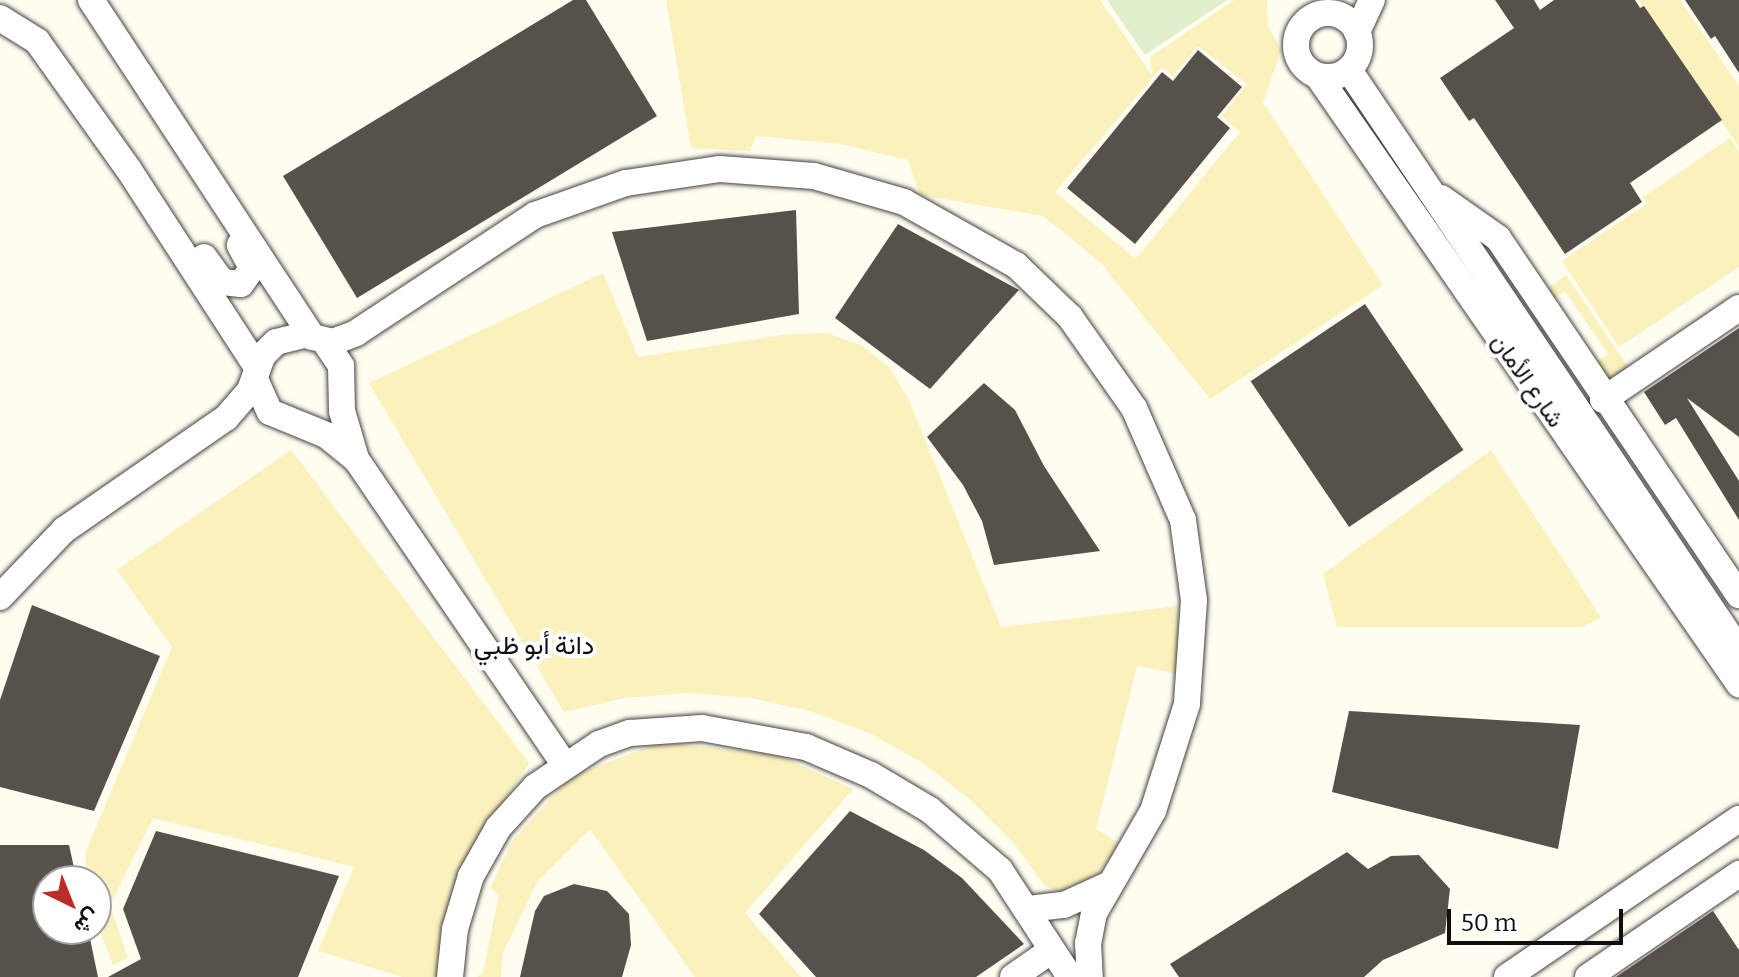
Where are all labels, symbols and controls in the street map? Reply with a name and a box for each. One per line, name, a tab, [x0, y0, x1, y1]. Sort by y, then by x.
street label: شارع الأمان	[1484, 329, 1570, 433]
district label: دانة أبو ظبي	[474, 630, 594, 662]
north arrow	[32, 865, 112, 945]
scale bar	[1451, 893, 1627, 943]
text: ش	[68, 903, 106, 940]
text: 50 m	[1461, 909, 1517, 937]

